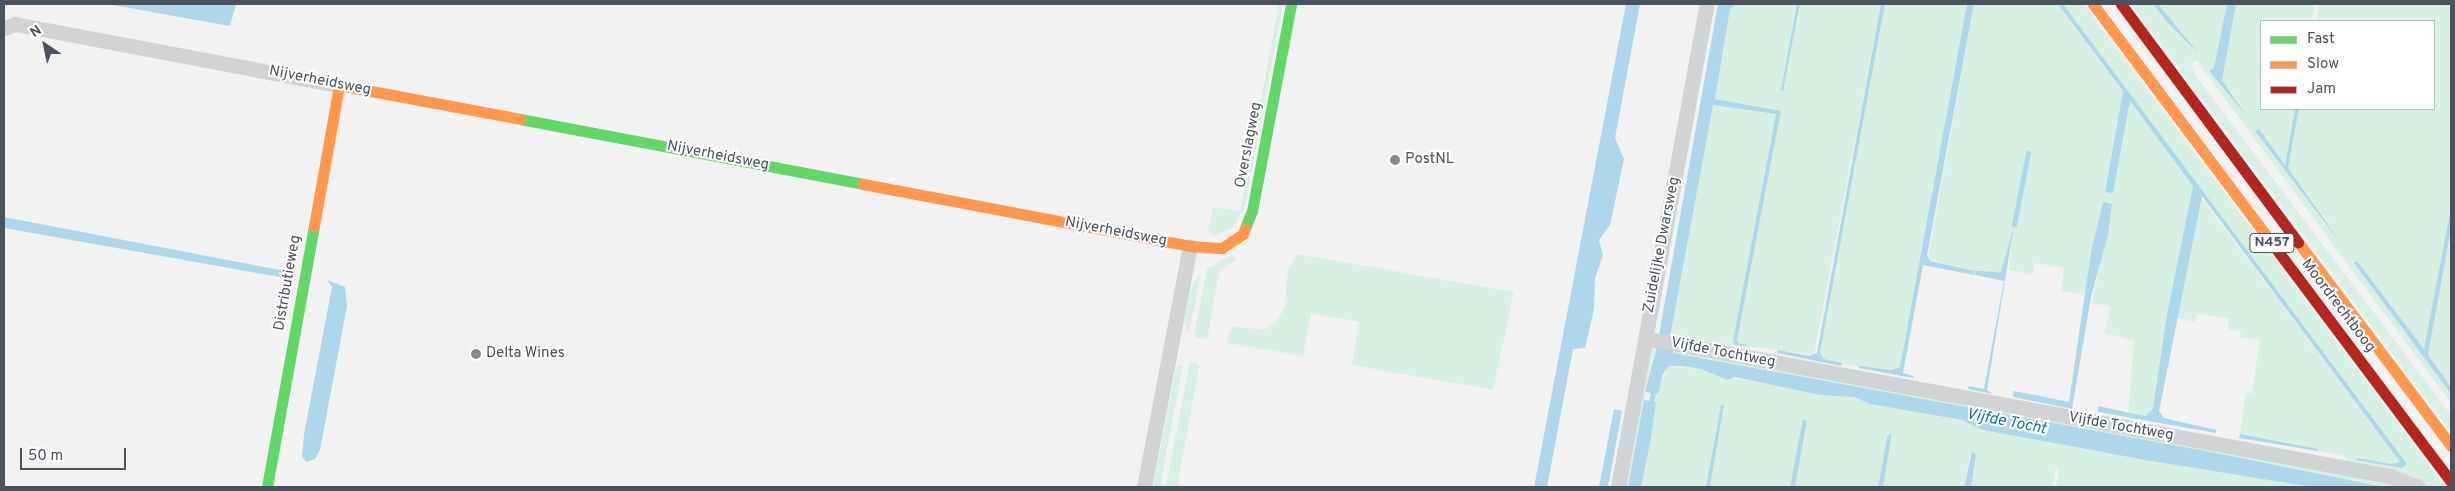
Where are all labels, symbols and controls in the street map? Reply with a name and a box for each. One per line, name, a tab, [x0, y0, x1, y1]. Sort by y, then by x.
north arrow	[20, 20, 70, 70]
legend	[2260, 20, 2435, 110]
text: N	[27, 22, 45, 42]
text: Fast	[2307, 30, 2335, 49]
text: Slow	[2307, 55, 2339, 74]
street label: Nijverheidsweg	[267, 62, 373, 100]
text: Jam	[2307, 80, 2336, 99]
street label: Overslagweg	[1232, 100, 1266, 190]
street label: Nijverheidsweg	[665, 137, 771, 175]
place label: PostNL	[1405, 151, 1454, 169]
marker: PostNL	[1389, 154, 1401, 166]
street label: Zuidelijke Dwarsweg	[1640, 175, 1684, 315]
street label: Nijverheidsweg	[1063, 213, 1169, 251]
road number: N457	[2248, 232, 2296, 254]
street label: Distributieweg	[271, 234, 305, 332]
street label: Moordrechtboog	[2297, 256, 2379, 356]
street label: Vijfde Tochtweg	[1669, 334, 1777, 372]
place label: Delta Wines	[486, 345, 565, 363]
marker: Delta Wines	[470, 348, 482, 360]
water label: Vijfde Tocht	[1964, 405, 2048, 439]
street label: Vijfde Tochtweg	[2067, 409, 2175, 445]
scale bar	[22, 438, 129, 470]
text: 50 m	[28, 447, 63, 466]

